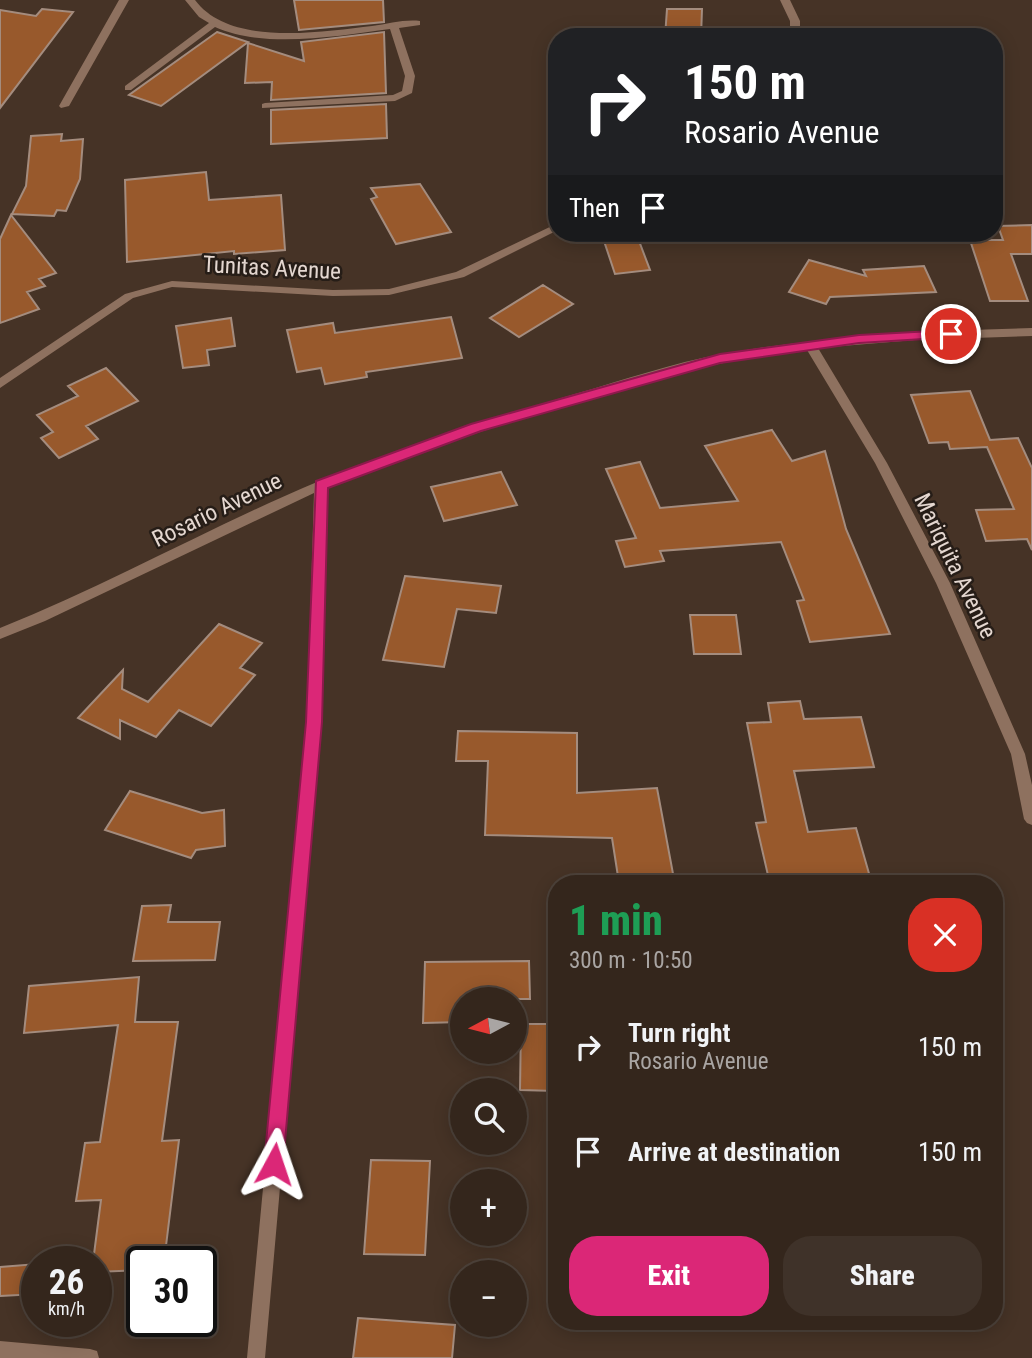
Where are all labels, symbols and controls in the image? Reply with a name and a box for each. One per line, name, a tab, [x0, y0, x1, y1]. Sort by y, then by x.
text: 150 m	[684, 54, 806, 111]
icon: right	[569, 56, 660, 147]
text: Rosario Avenue	[684, 113, 880, 151]
icon: arrive	[634, 189, 672, 227]
text: Then	[569, 193, 620, 223]
street label: Tunitas Avenue	[202, 251, 342, 285]
pin	[921, 304, 981, 364]
icon: arrive	[932, 315, 970, 353]
street label: Rosario Avenue	[148, 467, 286, 553]
street label: Mariquita Avenue	[908, 489, 1002, 643]
text: 1 min	[569, 896, 663, 945]
button: close	[908, 898, 982, 972]
text: 300 m · 10:50	[569, 947, 693, 974]
north arrow	[450, 987, 527, 1064]
map controls	[450, 987, 527, 1337]
text: Turn right	[628, 1018, 730, 1048]
icon: right	[569, 1028, 607, 1066]
text: 150 m	[918, 1032, 982, 1062]
text: Rosario Avenue	[628, 1048, 769, 1075]
button: search	[450, 1078, 527, 1155]
position arrow	[237, 1127, 311, 1201]
icon: arrive	[569, 1133, 607, 1171]
text: Arrive at destination	[628, 1137, 840, 1167]
text: 150 m	[918, 1137, 982, 1167]
button: +	[450, 1169, 527, 1246]
button: Exit	[569, 1236, 769, 1316]
button: Share	[783, 1236, 982, 1316]
speed limit sign: 30	[126, 1246, 217, 1337]
button: −	[450, 1260, 527, 1337]
text: 26	[49, 1262, 84, 1303]
text: km/h	[48, 1298, 85, 1319]

